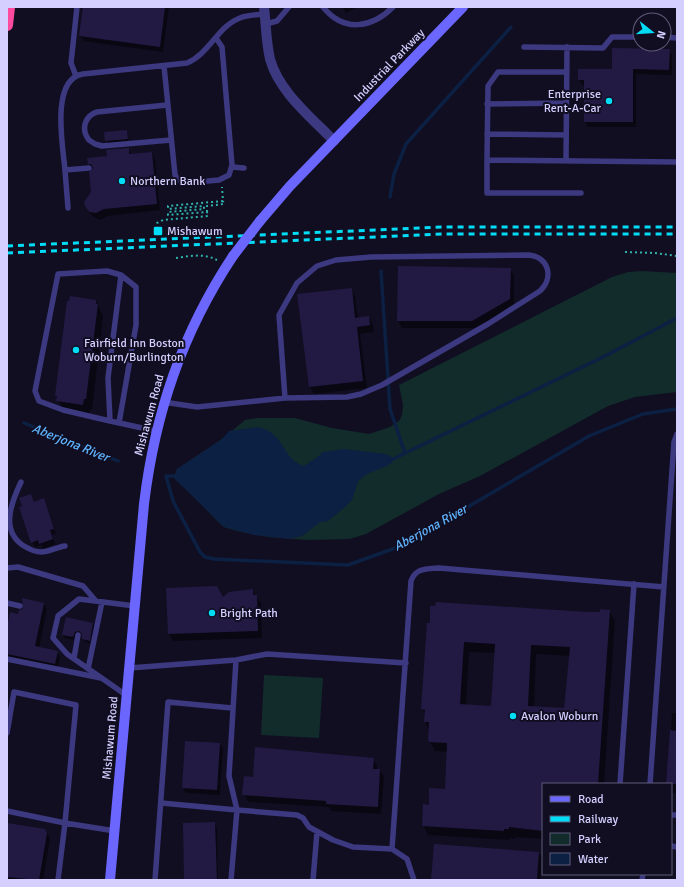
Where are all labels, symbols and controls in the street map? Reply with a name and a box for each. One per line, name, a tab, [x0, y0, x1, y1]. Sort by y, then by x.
north arrow	[632, 12, 672, 52]
street label: Industrial Parkway	[351, 25, 428, 105]
text: N	[654, 29, 668, 40]
place label: Enterprise Rent-A-Car	[544, 87, 602, 116]
marker: Enterprise Rent-A-Car	[604, 96, 614, 106]
place label: Northern Bank	[130, 174, 205, 189]
marker: Northern Bank	[117, 176, 127, 186]
place label: Mishawum	[167, 224, 222, 239]
marker: Mishawum	[152, 225, 164, 237]
place label: Fairfield Inn Boston Woburn/Burlington	[84, 336, 184, 365]
marker: Fairfield Inn Boston Woburn/Burlington	[71, 345, 81, 355]
street label: Mishawum Road	[131, 373, 168, 458]
water label: Aberjona River	[30, 420, 113, 466]
water label: Aberjona River	[391, 500, 472, 555]
place label: Bright Path	[220, 606, 278, 621]
marker: Bright Path	[207, 608, 217, 618]
street label: Mishawum Road	[99, 696, 122, 780]
place label: Avalon Woburn	[521, 709, 598, 724]
marker: Avalon Woburn	[508, 711, 518, 721]
legend	[542, 783, 672, 875]
text: Road	[578, 792, 604, 807]
text: Railway	[578, 812, 618, 827]
text: Park	[578, 832, 601, 847]
text: Water	[578, 852, 609, 867]

